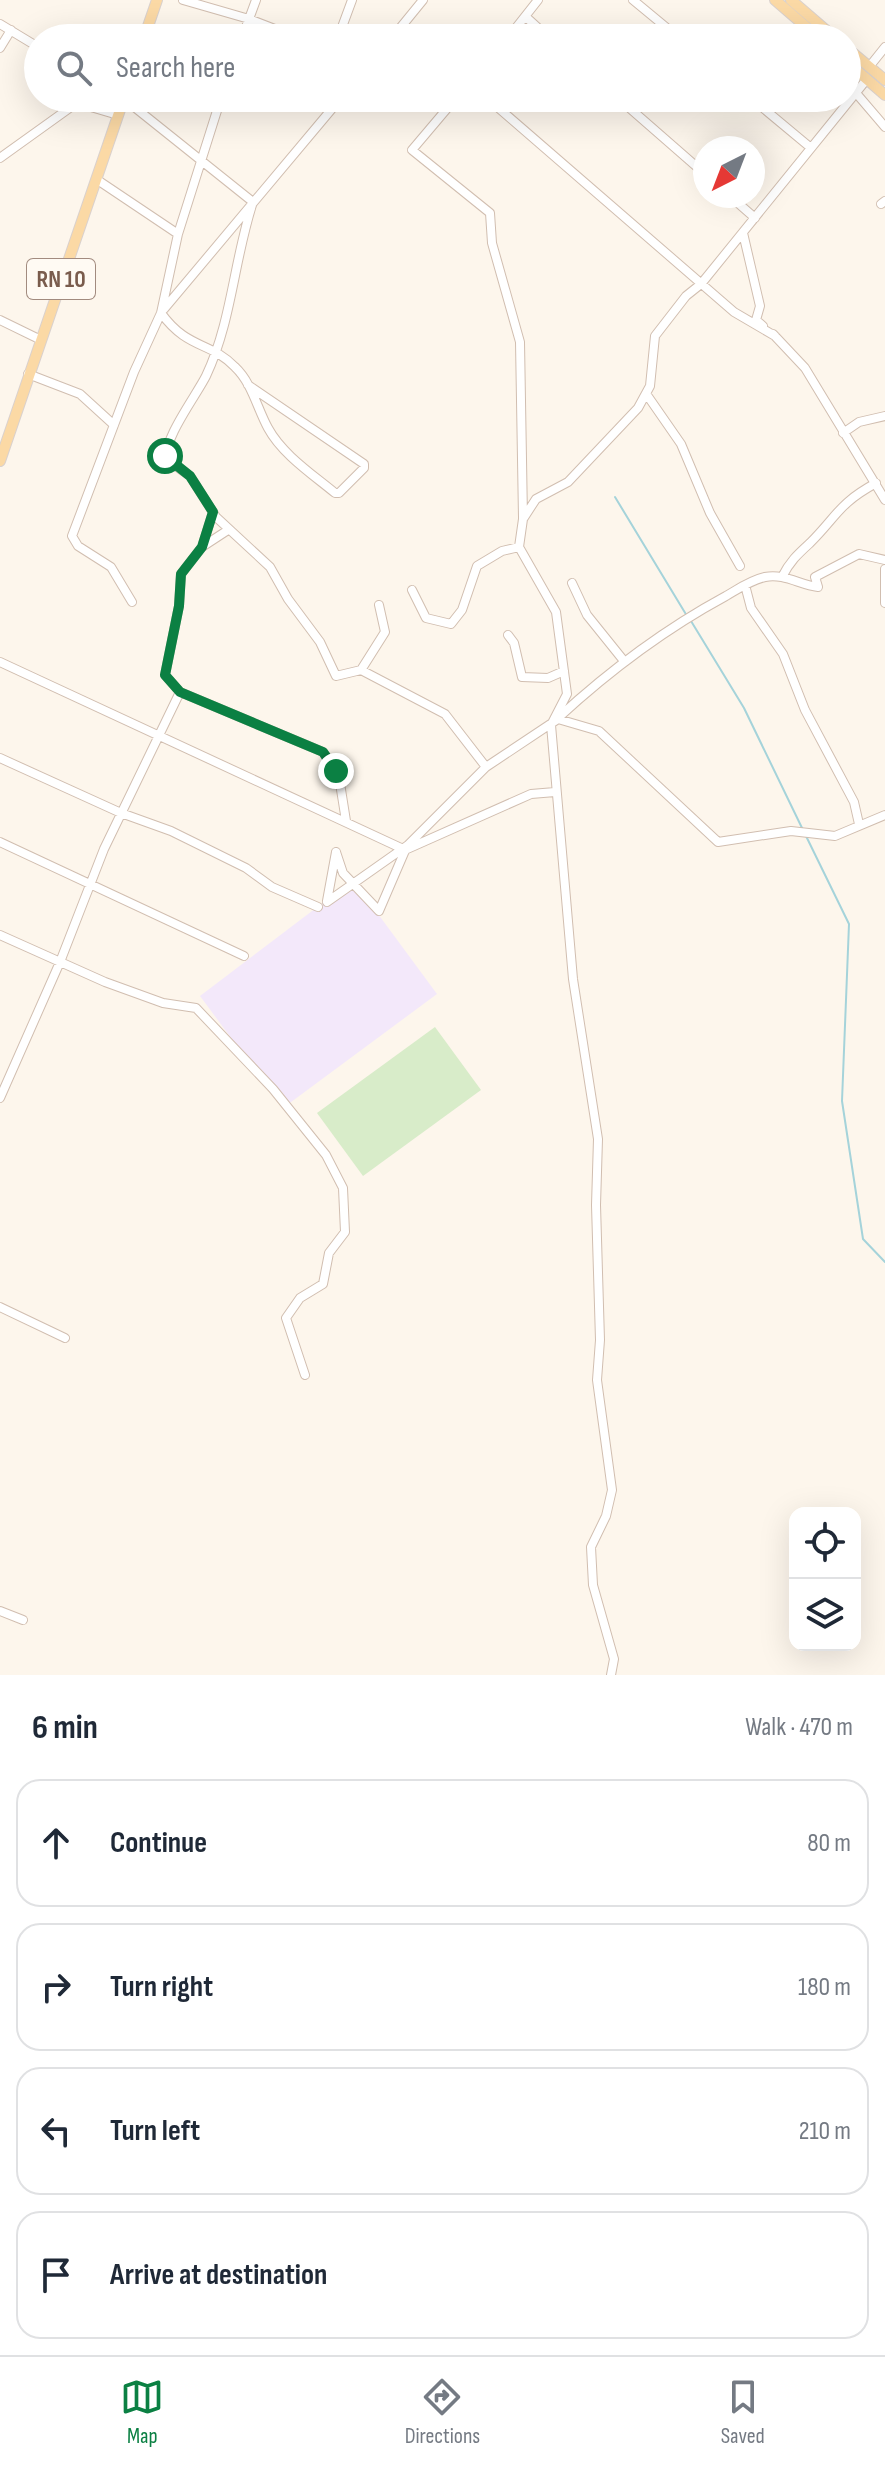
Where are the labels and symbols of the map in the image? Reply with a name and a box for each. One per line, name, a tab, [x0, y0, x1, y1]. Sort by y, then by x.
north arrow	[693, 136, 765, 208]
road number: RN 10	[27, 259, 95, 299]
route start	[147, 438, 183, 474]
route end	[318, 753, 354, 789]

